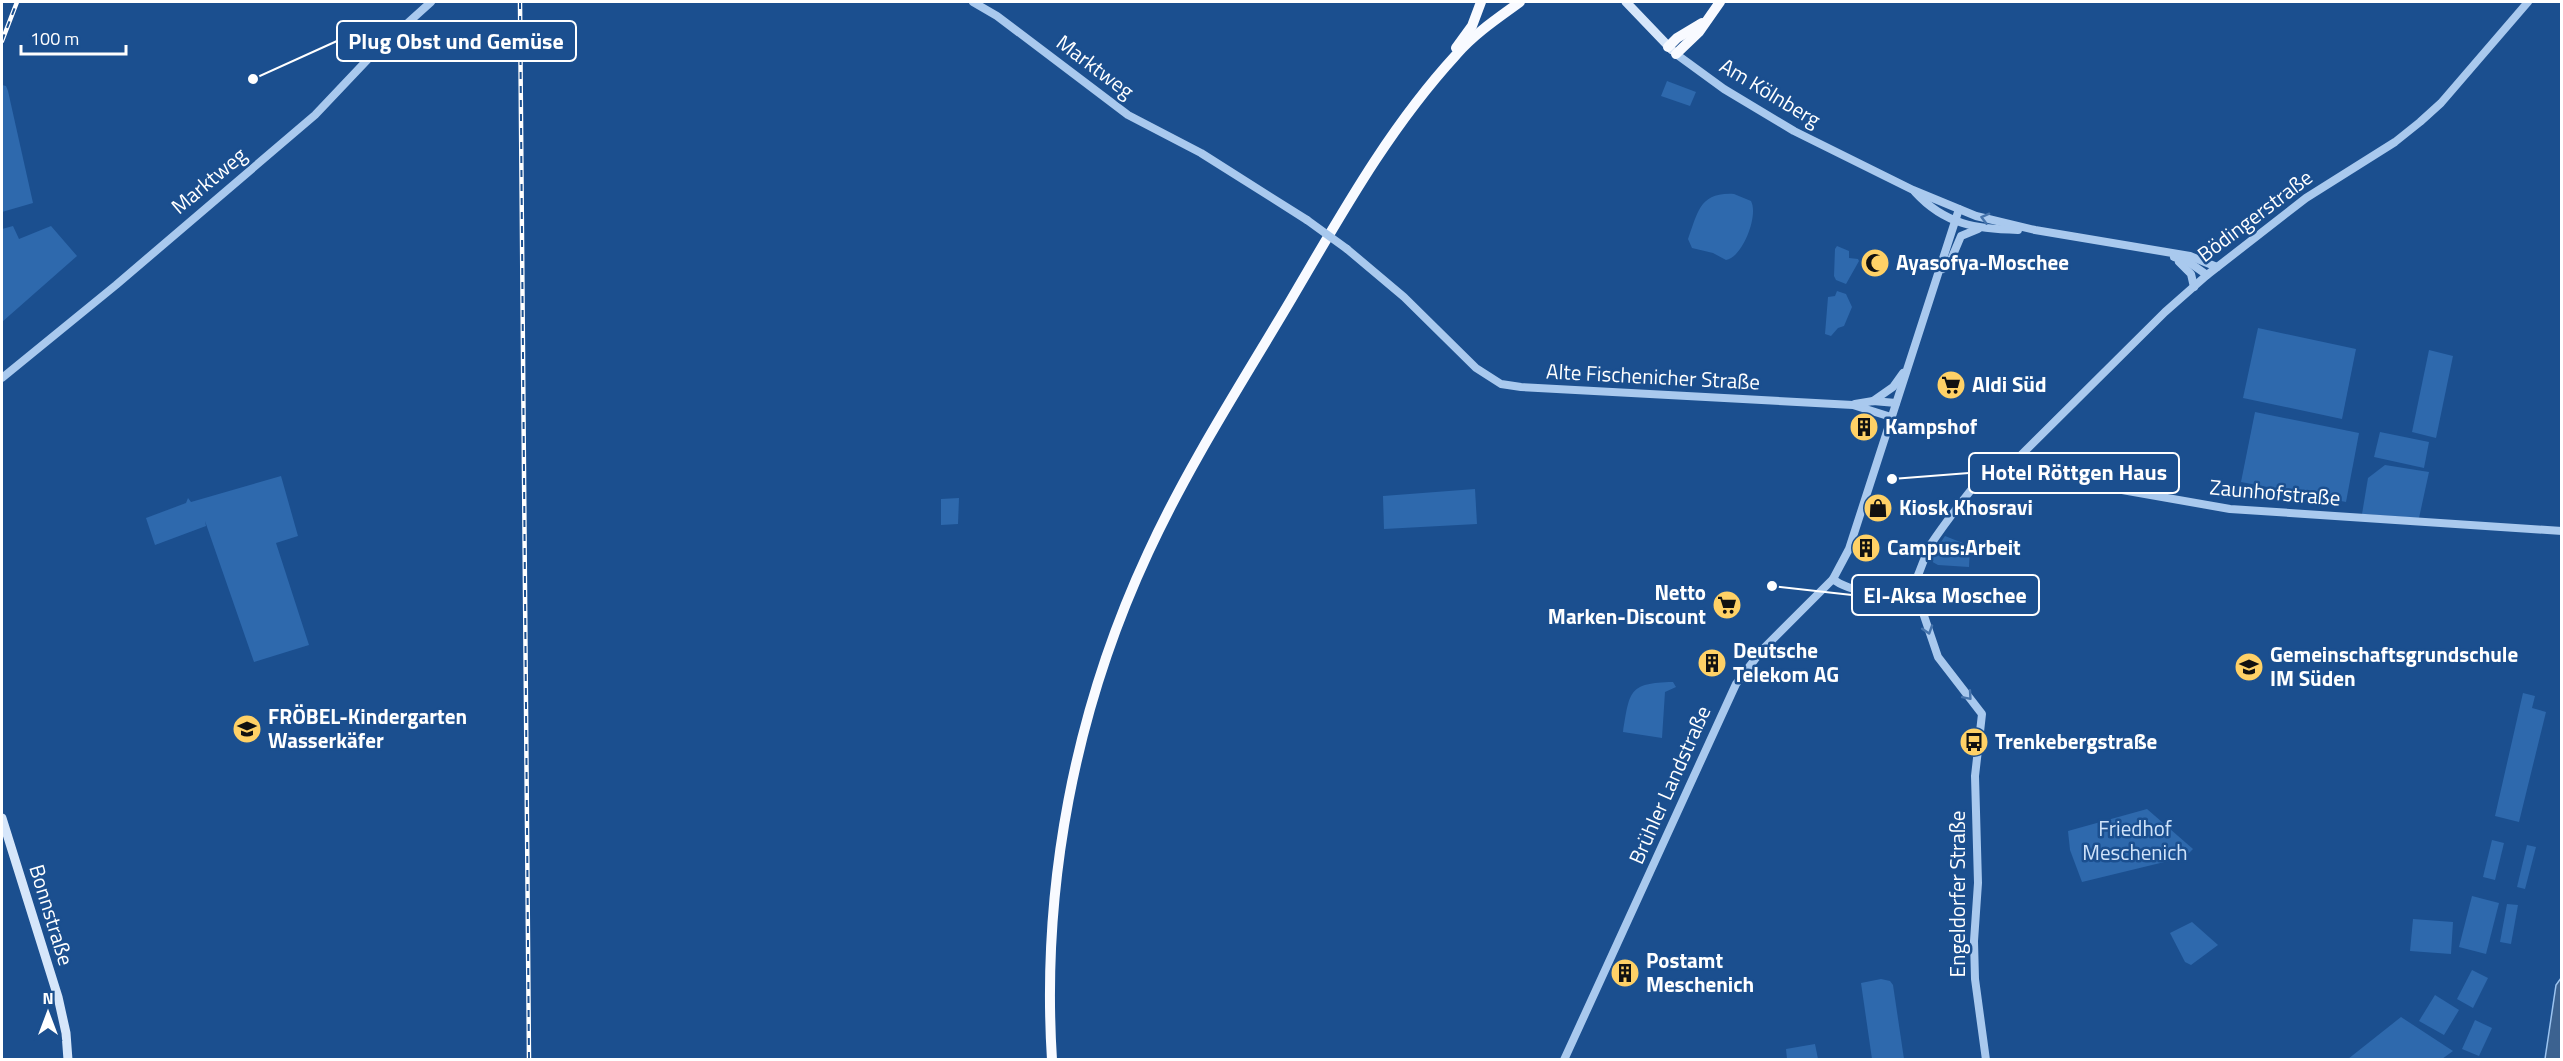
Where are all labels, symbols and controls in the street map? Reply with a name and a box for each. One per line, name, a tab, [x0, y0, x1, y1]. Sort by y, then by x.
scale bar	[21, 18, 126, 56]
callout: Plug Obst und Gemüse	[337, 21, 576, 61]
text: Plug Obst und Gemüse	[348, 24, 564, 58]
text: 100 m	[30, 25, 79, 52]
street label: Marktweg	[1050, 26, 1141, 106]
street label: Am Kölnberg	[1714, 49, 1827, 135]
street label: Marktweg	[164, 139, 253, 221]
street label: Bödingerstraße	[2190, 161, 2319, 269]
one-way arrow	[1980, 213, 1990, 226]
place label: Ayasofya-Moschee	[1896, 246, 2069, 278]
mosque icon: Ayasofya-Moschee	[1859, 247, 1891, 279]
street label: Alte Fischenicher Straße	[1545, 354, 1761, 398]
place label: Aldi Süd	[1972, 368, 2046, 400]
supermarket icon: Aldi Süd	[1935, 369, 1967, 401]
place label: Kampshof	[1885, 410, 1978, 442]
building icon: Kampshof	[1848, 411, 1880, 443]
callout: Hotel Röttgen Haus	[1969, 453, 2179, 493]
text: Hotel Röttgen Haus	[1981, 455, 2167, 489]
street label: Zaunhofstraße	[2208, 470, 2342, 514]
place label: Kiosk Khosravi	[1899, 491, 2033, 523]
shop icon: Kiosk Khosravi	[1862, 492, 1894, 524]
place label: Campus:Arbeit	[1887, 531, 2021, 563]
building icon: Campus:Arbeit	[1850, 532, 1882, 564]
callout: El-Aksa Moschee	[1852, 575, 2039, 615]
place label: Netto Marken-Discount	[1548, 576, 1706, 632]
text: El-Aksa Moschee	[1863, 578, 2027, 612]
supermarket icon: Netto Marken-Discount	[1711, 589, 1743, 621]
one-way arrow	[1921, 624, 1933, 635]
place label: Deutsche Telekom AG	[1733, 634, 1839, 690]
place label: Gemeinschaftsgrundschule IM Süden	[2270, 638, 2518, 694]
building icon: Deutsche Telekom AG	[1696, 647, 1728, 679]
school or university icon: Gemeinschaftsgrundschule IM Süden	[2233, 651, 2265, 683]
one-way arrow	[1961, 689, 1972, 700]
place label: FRÖBEL-Kindergarten Wasserkäfer	[268, 700, 467, 756]
street label: Brühler Landstraße	[1620, 700, 1718, 869]
school or university icon: FRÖBEL-Kindergarten Wasserkäfer	[231, 713, 263, 745]
place label: Trenkebergstraße	[1995, 725, 2157, 757]
bus stop icon: Trenkebergstraße	[1958, 726, 1990, 758]
street label: Engeldorfer Straße	[1941, 811, 1973, 977]
park label: Friedhof Meschenich	[2082, 812, 2188, 868]
street label: Bonnstraße	[21, 860, 82, 969]
place label: Postamt Meschenich	[1646, 944, 1754, 1000]
building icon: Postamt Meschenich	[1609, 957, 1641, 989]
north arrow	[18, 983, 78, 1043]
text: N	[42, 986, 54, 1010]

